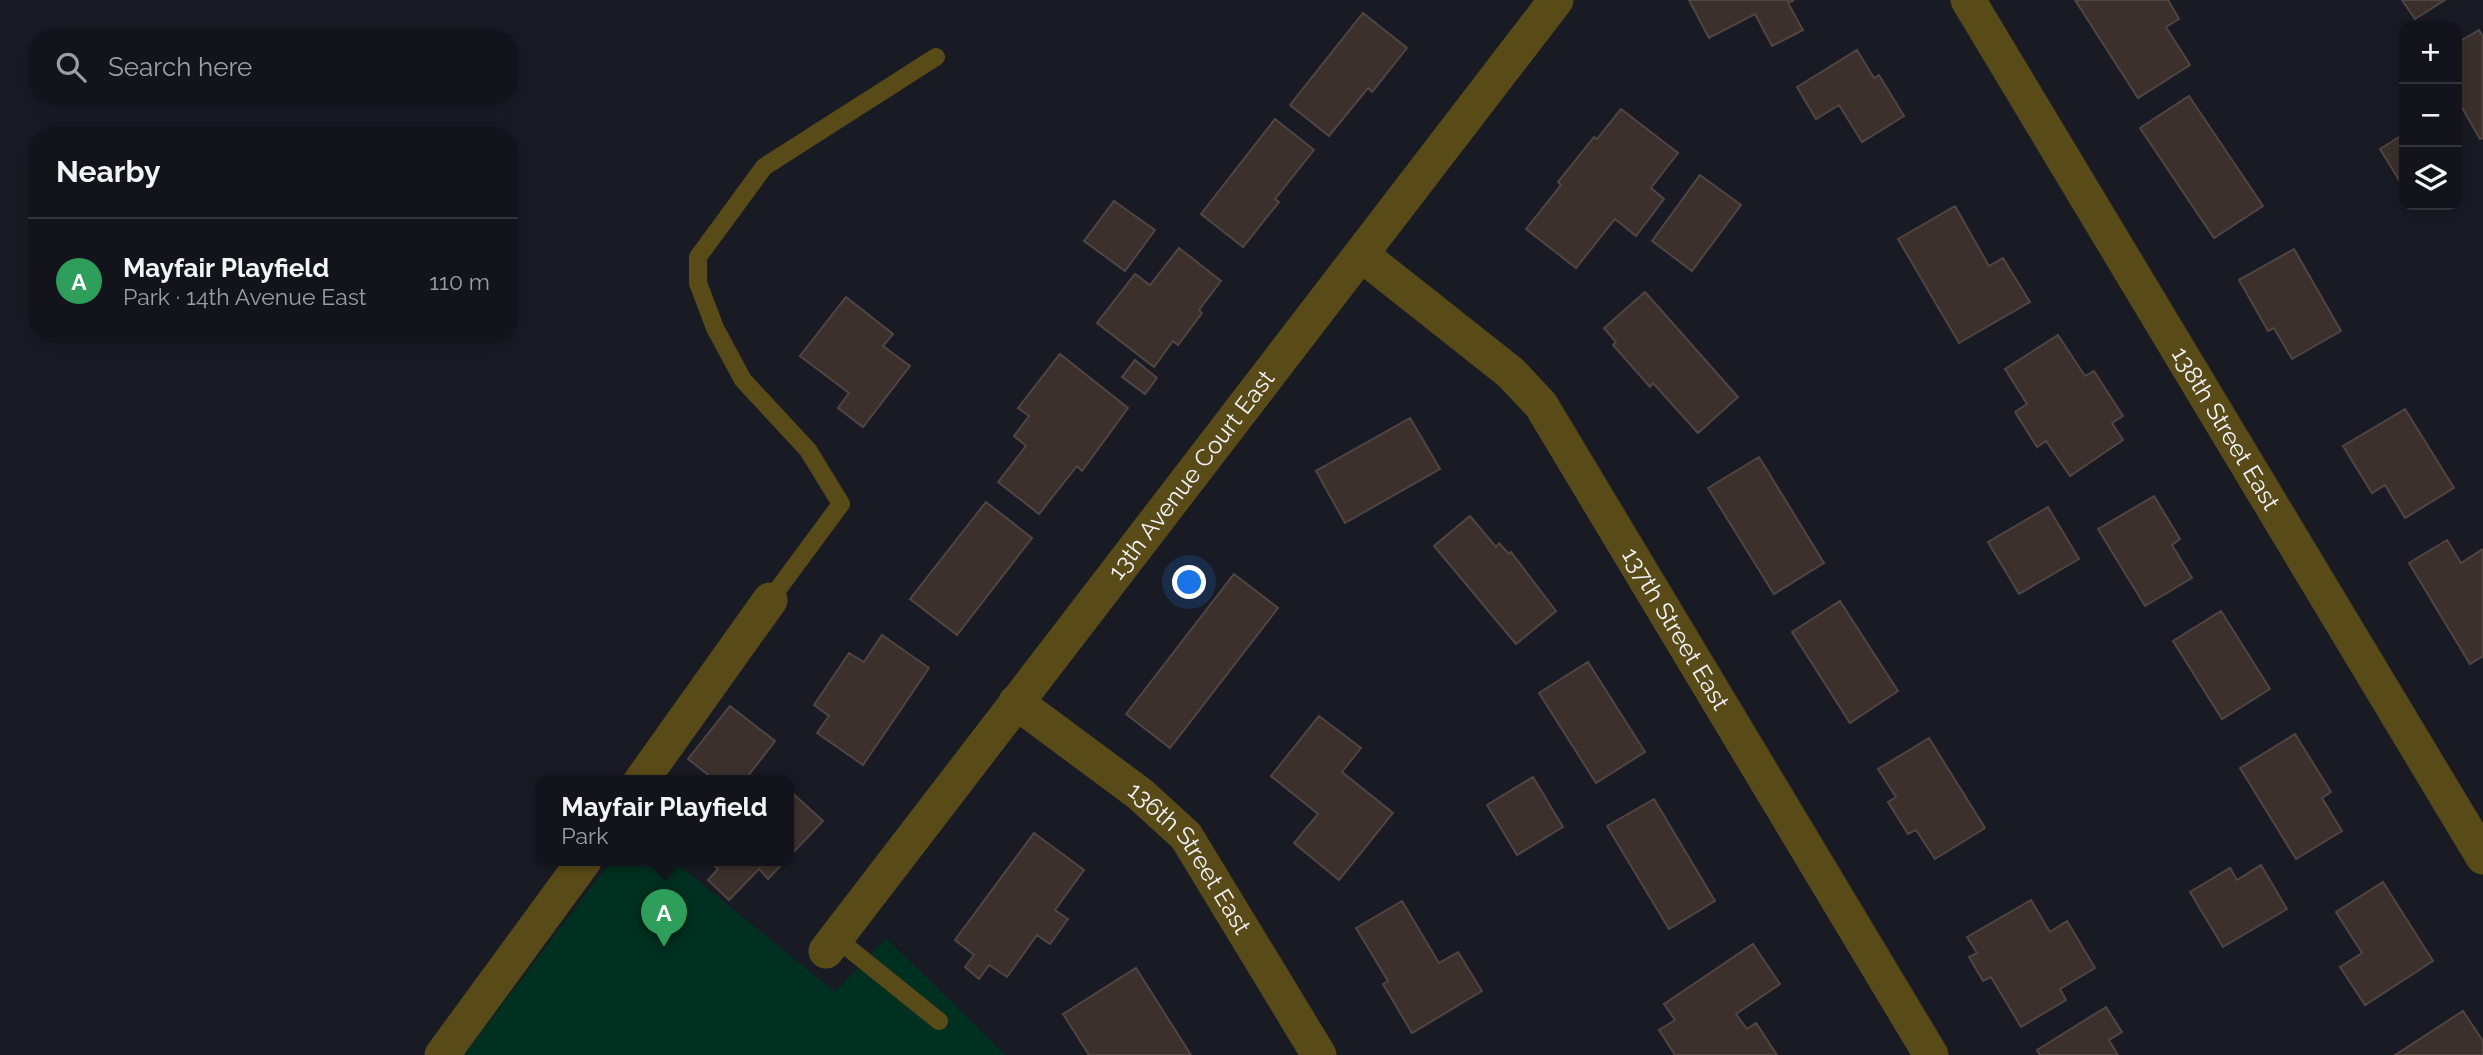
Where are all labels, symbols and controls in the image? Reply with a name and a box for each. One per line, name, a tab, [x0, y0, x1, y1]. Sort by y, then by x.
map controls	[2399, 21, 2462, 210]
button: +	[2399, 21, 2462, 84]
search box	[28, 28, 518, 105]
icon: search	[52, 48, 90, 86]
text: Search here	[108, 52, 252, 82]
button: −	[2399, 84, 2462, 147]
button: layers	[2399, 147, 2462, 210]
text: Nearby	[56, 154, 160, 189]
text: Mayfair Playfield	[123, 253, 329, 283]
text: A	[71, 268, 87, 295]
text: 110 m	[429, 268, 490, 295]
text: Park · 14th Avenue East	[123, 283, 367, 310]
street label: 138th Street East	[2166, 341, 2286, 515]
street label: 13th Avenue Court East	[1102, 364, 1280, 585]
street label: 137th Street East	[1616, 542, 1736, 715]
your location	[1172, 565, 1206, 599]
popup	[535, 775, 794, 866]
street label: 136th Street East	[1123, 775, 1257, 939]
text: Mayfair Playfield	[561, 792, 768, 822]
text: Park	[561, 822, 608, 849]
pin: A	[641, 889, 687, 947]

